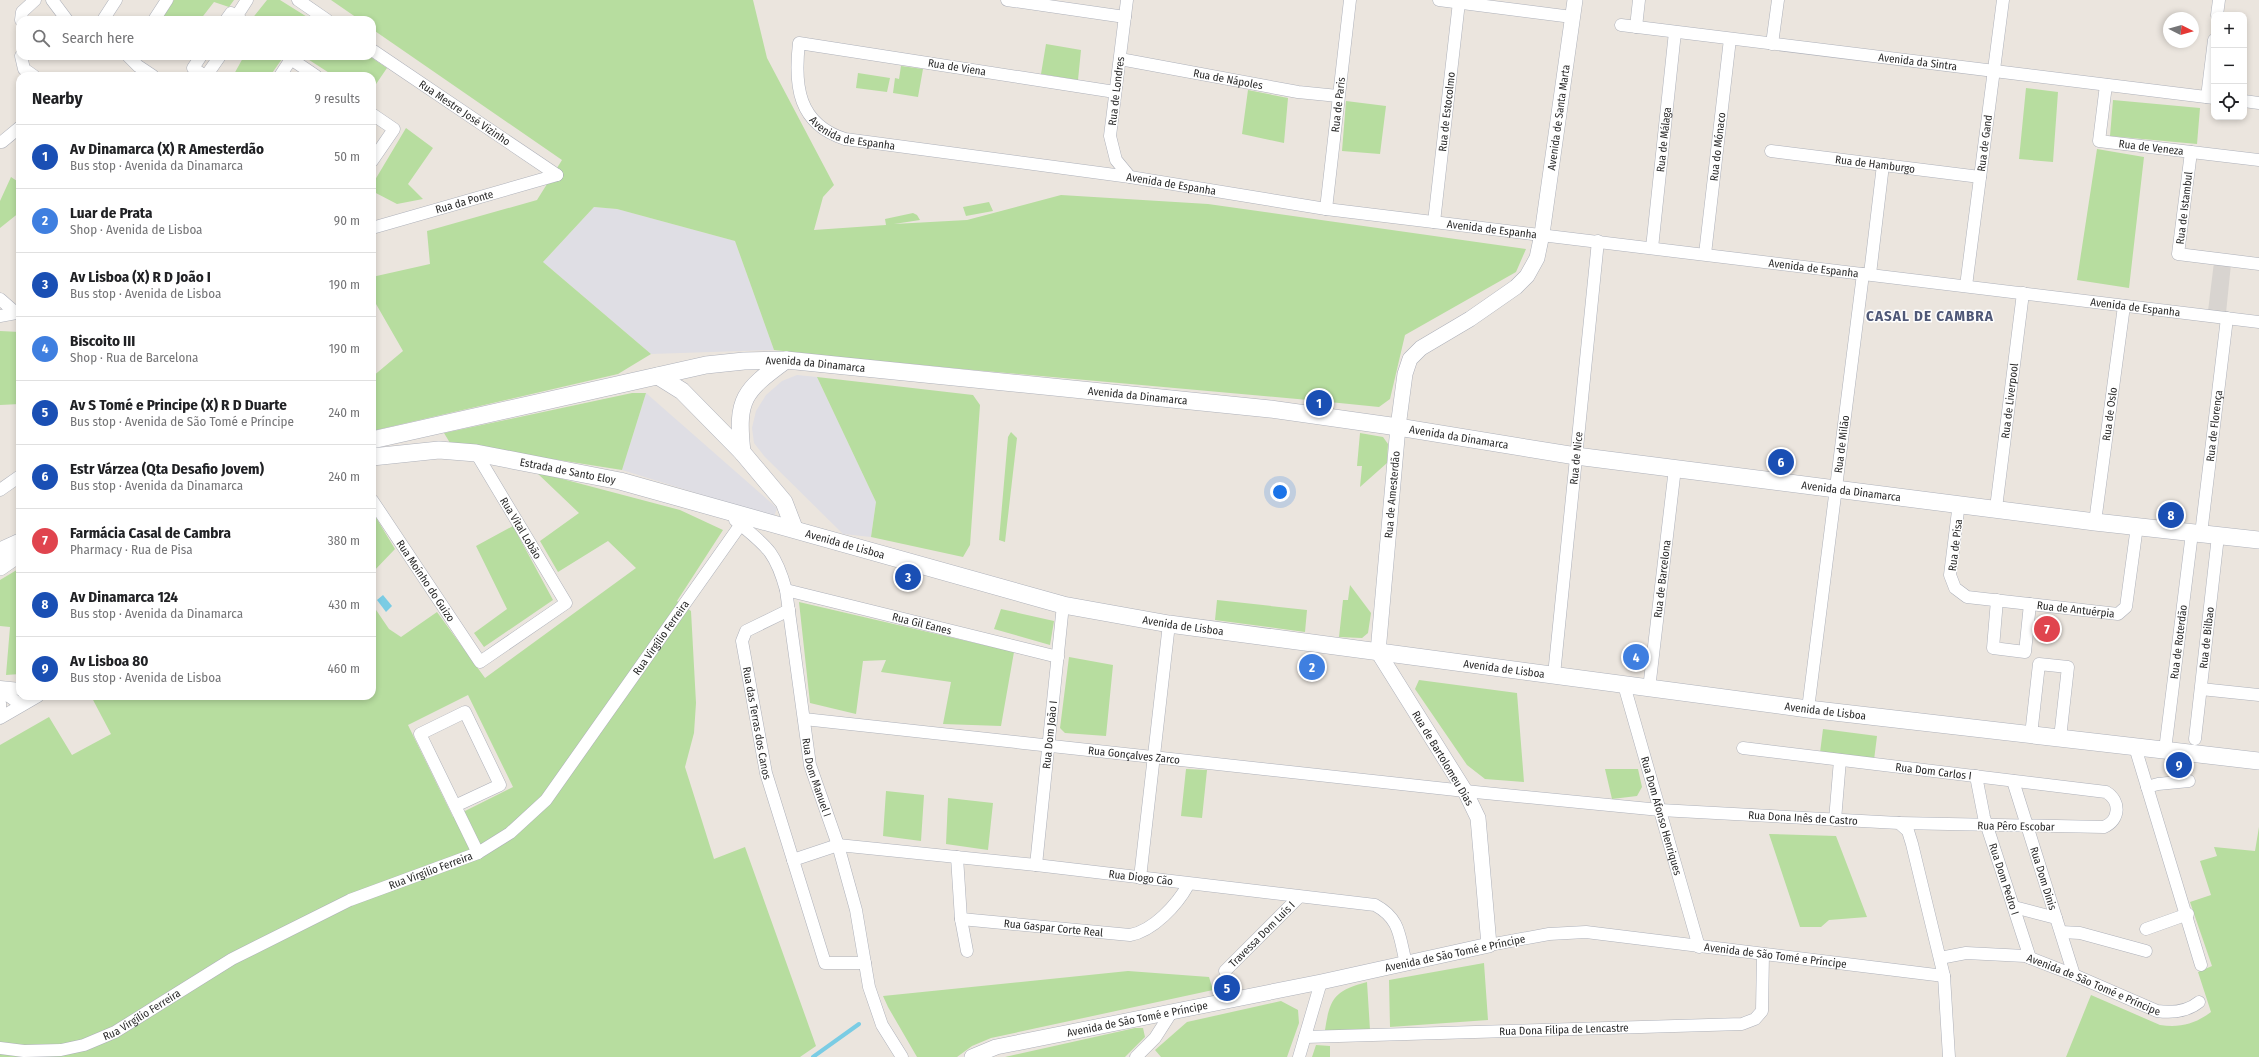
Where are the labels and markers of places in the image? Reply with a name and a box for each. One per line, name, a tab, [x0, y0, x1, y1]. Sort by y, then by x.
pin: 1	[1306, 388, 1332, 418]
pin: 6	[1768, 447, 1794, 477]
pin: 8	[2158, 500, 2184, 530]
pin: 3	[895, 562, 921, 592]
pin: 7	[2034, 614, 2060, 644]
pin: 4	[1623, 642, 1649, 672]
pin: 2	[1299, 652, 1325, 682]
pin: 9	[2166, 750, 2192, 780]
pin: 5	[1214, 973, 1240, 1003]

